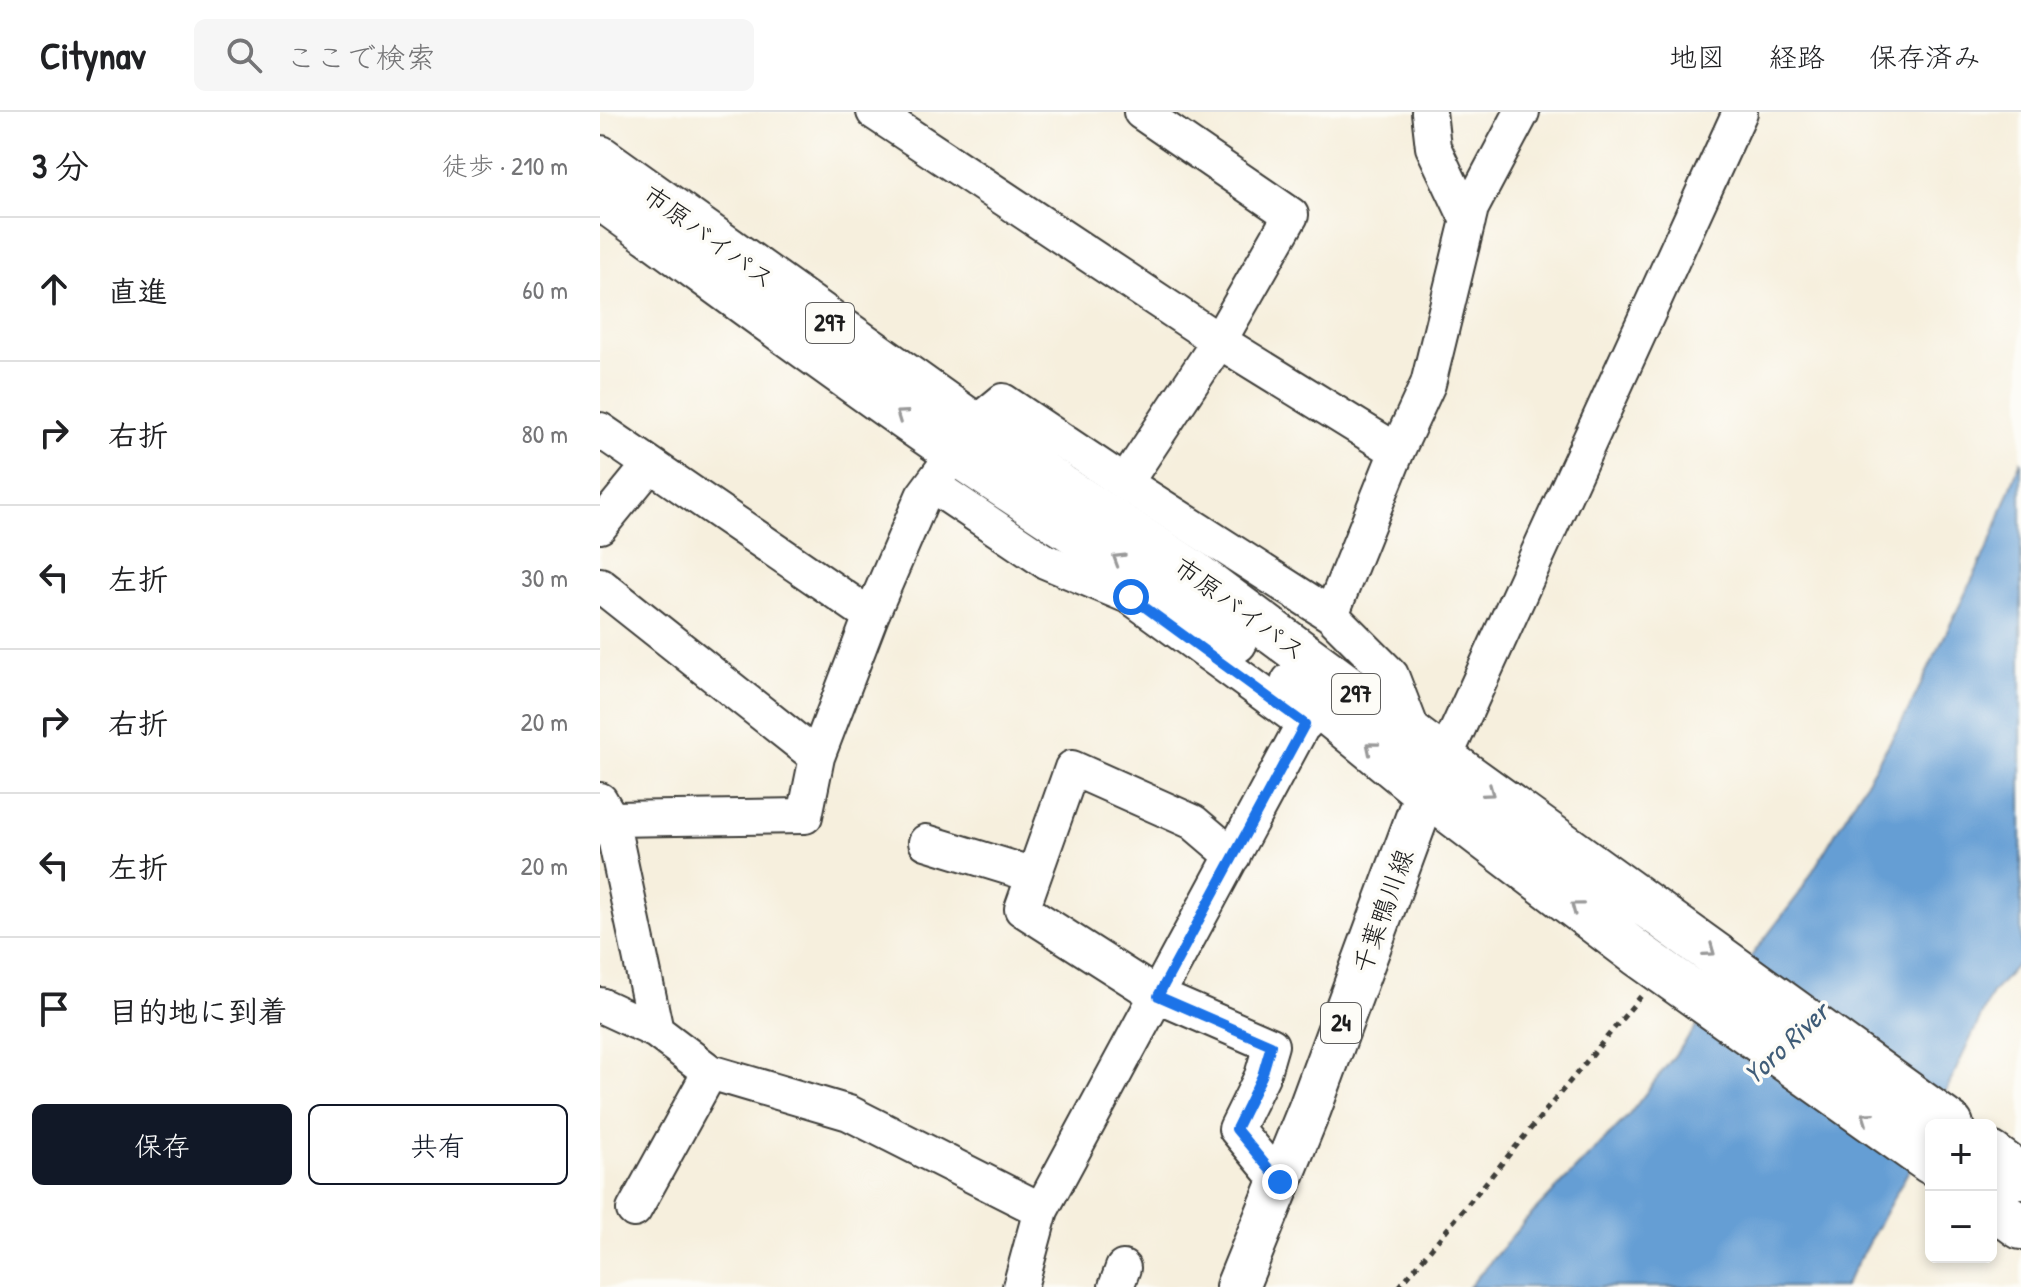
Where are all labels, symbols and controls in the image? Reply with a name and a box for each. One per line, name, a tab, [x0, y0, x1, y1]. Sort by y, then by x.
search box	[194, 19, 754, 91]
text: Citynav	[40, 29, 146, 81]
icon: search	[222, 33, 266, 77]
text: ここで検索	[286, 37, 436, 77]
text: 地図	[1669, 38, 1725, 76]
text: 経路	[1769, 38, 1825, 76]
text: 保存済み	[1869, 38, 1981, 76]
text: 3 分	[32, 143, 89, 189]
text: 徒歩 · 210 m	[442, 148, 568, 183]
street label: 市原バイパス	[636, 177, 782, 296]
icon: ahead	[32, 267, 76, 311]
text: 直進	[108, 271, 168, 311]
text: 60 m	[522, 272, 568, 307]
road number: 297	[806, 303, 854, 343]
one-way arrow	[896, 410, 910, 424]
icon: right	[32, 411, 76, 455]
text: 右折	[108, 415, 168, 455]
text: 80 m	[521, 416, 568, 451]
street label: 市原バイパス	[1167, 549, 1313, 668]
one-way arrow	[1112, 553, 1127, 568]
icon: left	[32, 555, 76, 599]
text: 左折	[108, 559, 168, 599]
text: 30 m	[521, 560, 568, 595]
route start	[1113, 579, 1149, 615]
road number: 297	[1332, 674, 1380, 714]
icon: right	[32, 699, 76, 743]
text: 右折	[108, 703, 168, 743]
text: 20 m	[521, 704, 568, 739]
one-way arrow	[1366, 742, 1381, 757]
one-way arrow	[1481, 783, 1495, 797]
icon: left	[32, 843, 76, 887]
street label: 千葉鴨川線	[1344, 844, 1421, 978]
text: 左折	[108, 847, 168, 887]
text: 20 m	[521, 848, 568, 883]
one-way arrow	[1570, 903, 1585, 917]
one-way arrow	[1701, 941, 1716, 956]
icon: arrive	[32, 987, 76, 1031]
text: 目的地に到着	[108, 991, 288, 1031]
water label: Yoro River	[1735, 991, 1839, 1092]
road number: 24	[1321, 1003, 1361, 1043]
button: 保存	[32, 1104, 292, 1185]
button: 共有	[308, 1104, 568, 1185]
one-way arrow	[1862, 1112, 1876, 1127]
map controls	[1925, 1119, 1997, 1263]
button: +	[1925, 1119, 1997, 1191]
route end	[1262, 1164, 1298, 1200]
button: −	[1925, 1191, 1997, 1263]

